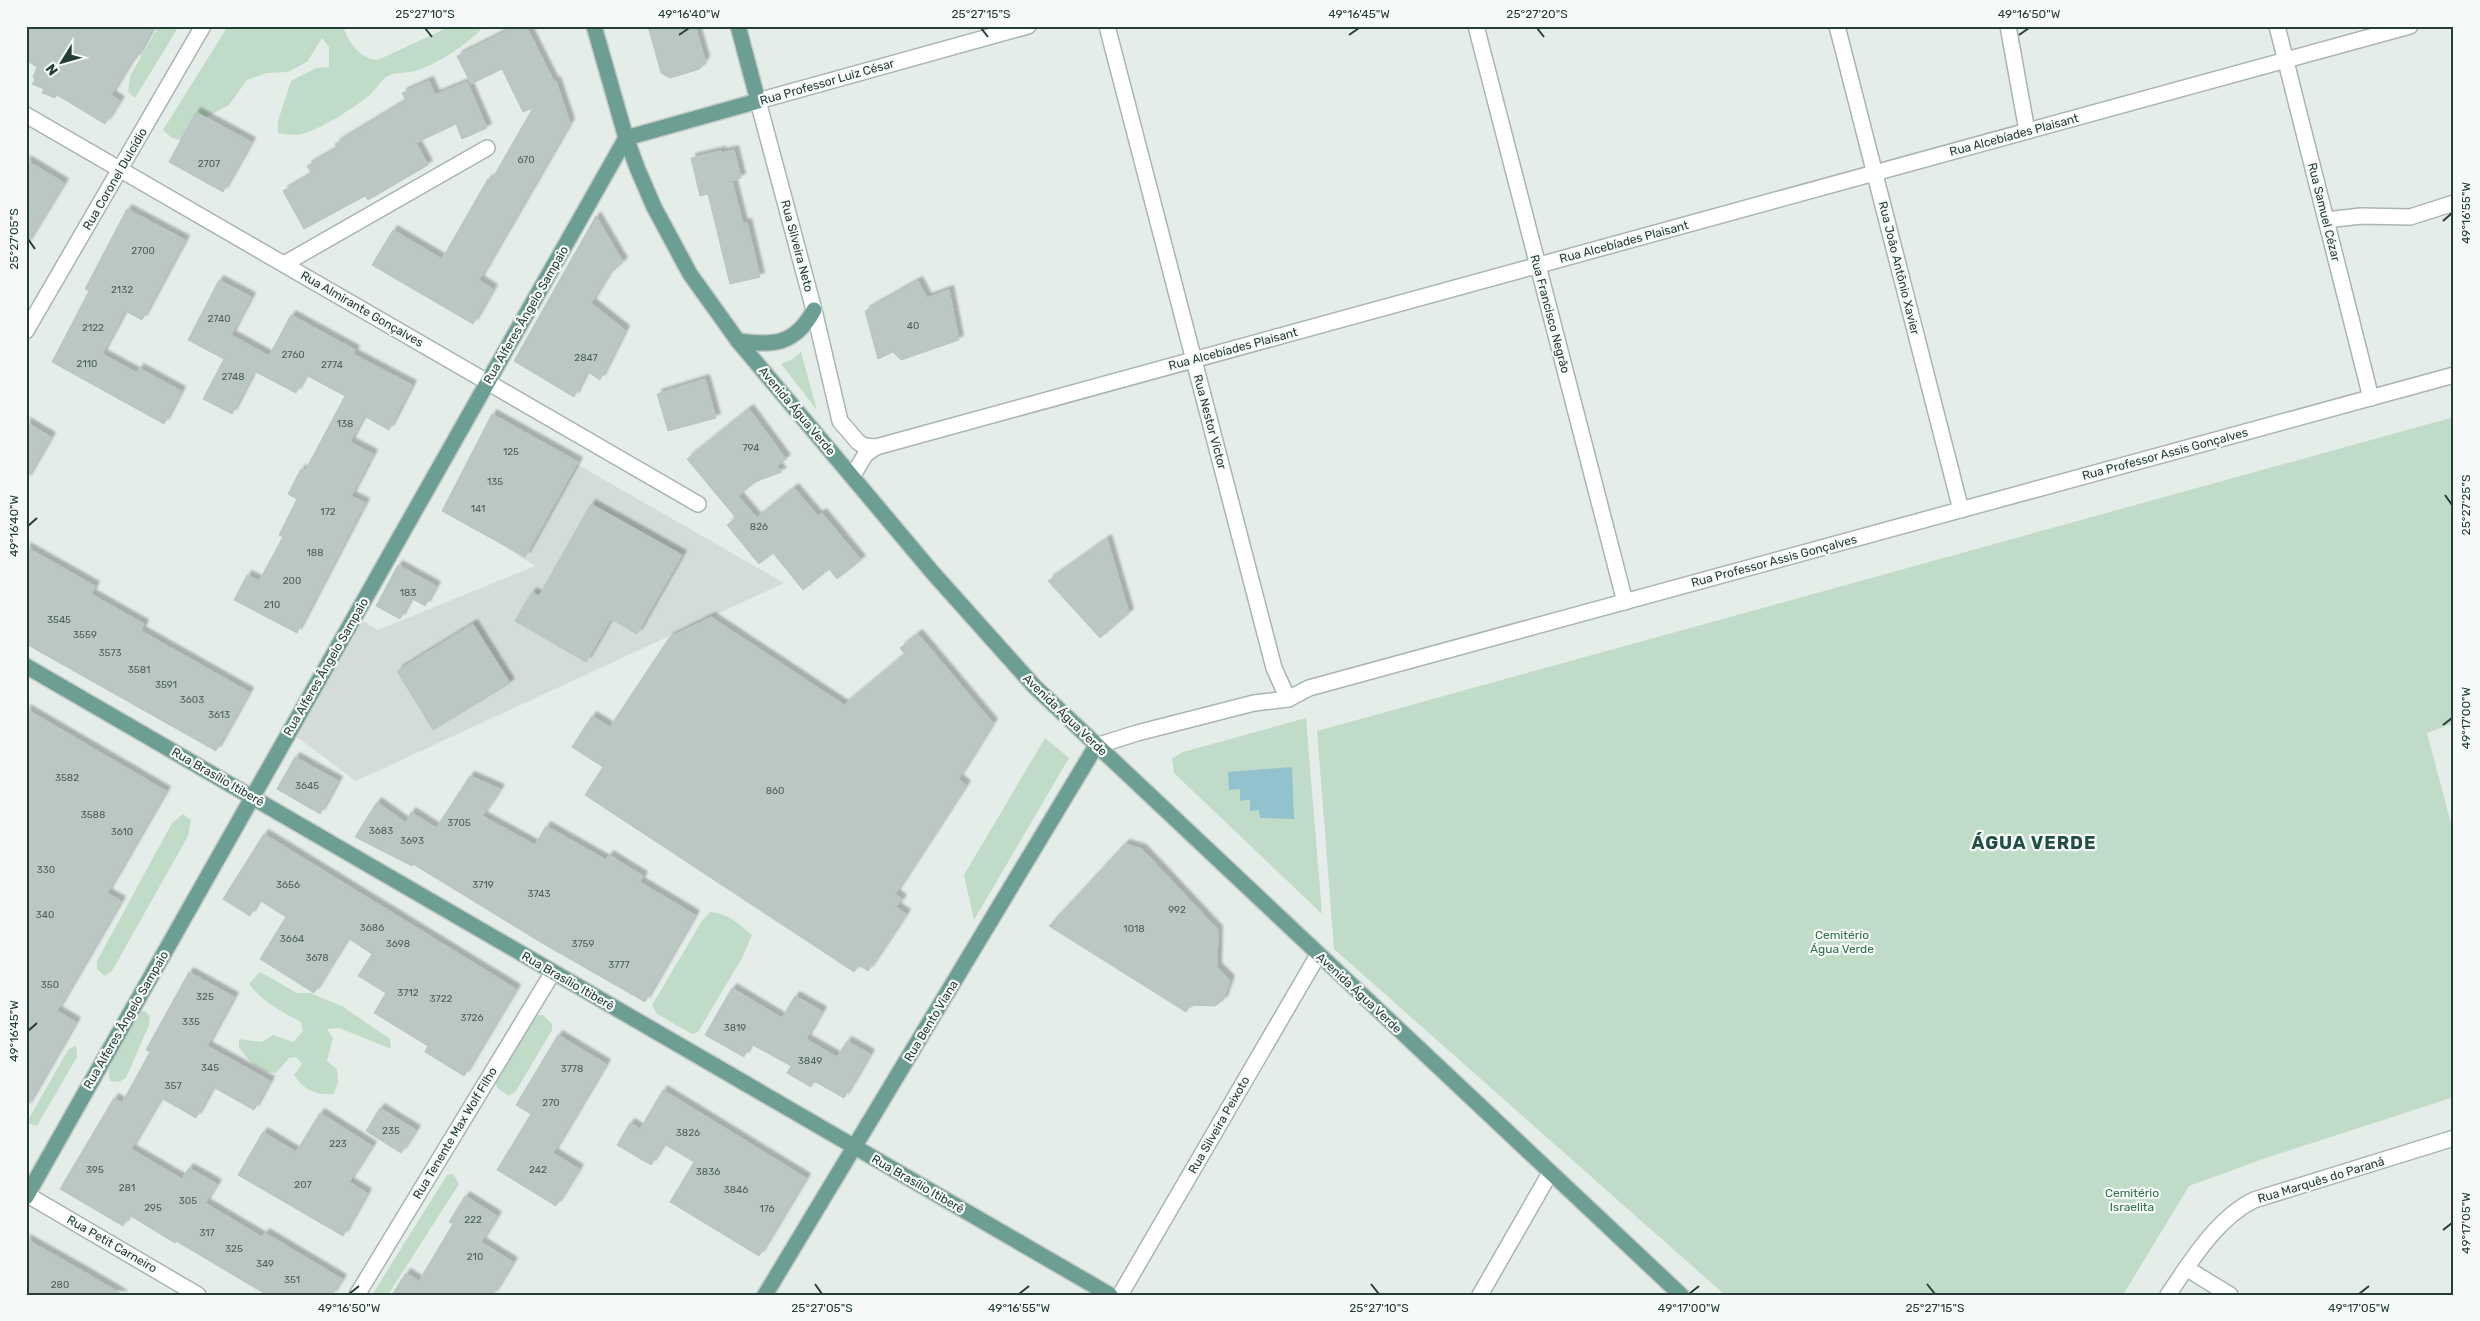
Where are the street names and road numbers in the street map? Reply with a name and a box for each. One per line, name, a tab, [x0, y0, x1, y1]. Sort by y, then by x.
street label: Rua Professor Luiz César	[758, 56, 896, 108]
street label: Rua Alcebíades Plaisant	[1948, 111, 2080, 159]
street label: Rua Coronel Dulcídio	[80, 125, 150, 233]
street label: Rua Samuel Cézar	[2305, 161, 2343, 263]
street label: Rua Silveira Neto	[778, 198, 816, 294]
street label: Rua João Antônio Xavier	[1876, 200, 1922, 337]
street label: Rua Alcebíades Plaisant	[1558, 218, 1690, 266]
street label: Rua Alferes Ângelo Sampaio	[481, 244, 571, 386]
street label: Rua Francisco Negrão	[1527, 253, 1573, 375]
street label: Rua Almirante Gonçalves	[298, 268, 426, 350]
street label: Rua Alcebíades Plaisant	[1167, 325, 1299, 373]
street label: Avenida Água Verde	[756, 364, 838, 458]
street label: Rua Nestor Victor	[1191, 373, 1230, 471]
street label: Rua Professor Assis Gonçalves	[2081, 425, 2249, 483]
street label: Rua Professor Assis Gonçalves	[1690, 532, 1858, 590]
street label: Rua Alferes Ângelo Sampaio	[281, 596, 371, 738]
street label: Avenida Água Verde	[1020, 671, 1110, 759]
street label: Rua Brasílio Itiberê	[169, 745, 267, 809]
street label: Rua Alferes Ângelo Sampaio	[81, 949, 171, 1091]
street label: Rua Brasílio Itiberê	[519, 949, 617, 1013]
street label: Avenida Água Verde	[1314, 950, 1405, 1036]
street label: Rua Bento Viana	[901, 978, 961, 1064]
street label: Rua Tenente Max Wolf Filho	[410, 1064, 500, 1201]
street label: Rua Silveira Peixoto	[1185, 1074, 1253, 1176]
street label: Rua Brasílio Itiberê	[869, 1152, 967, 1216]
street label: Rua Marquês do Paraná	[2256, 1154, 2386, 1206]
street label: Rua Petit Carneiro	[65, 1213, 160, 1276]

